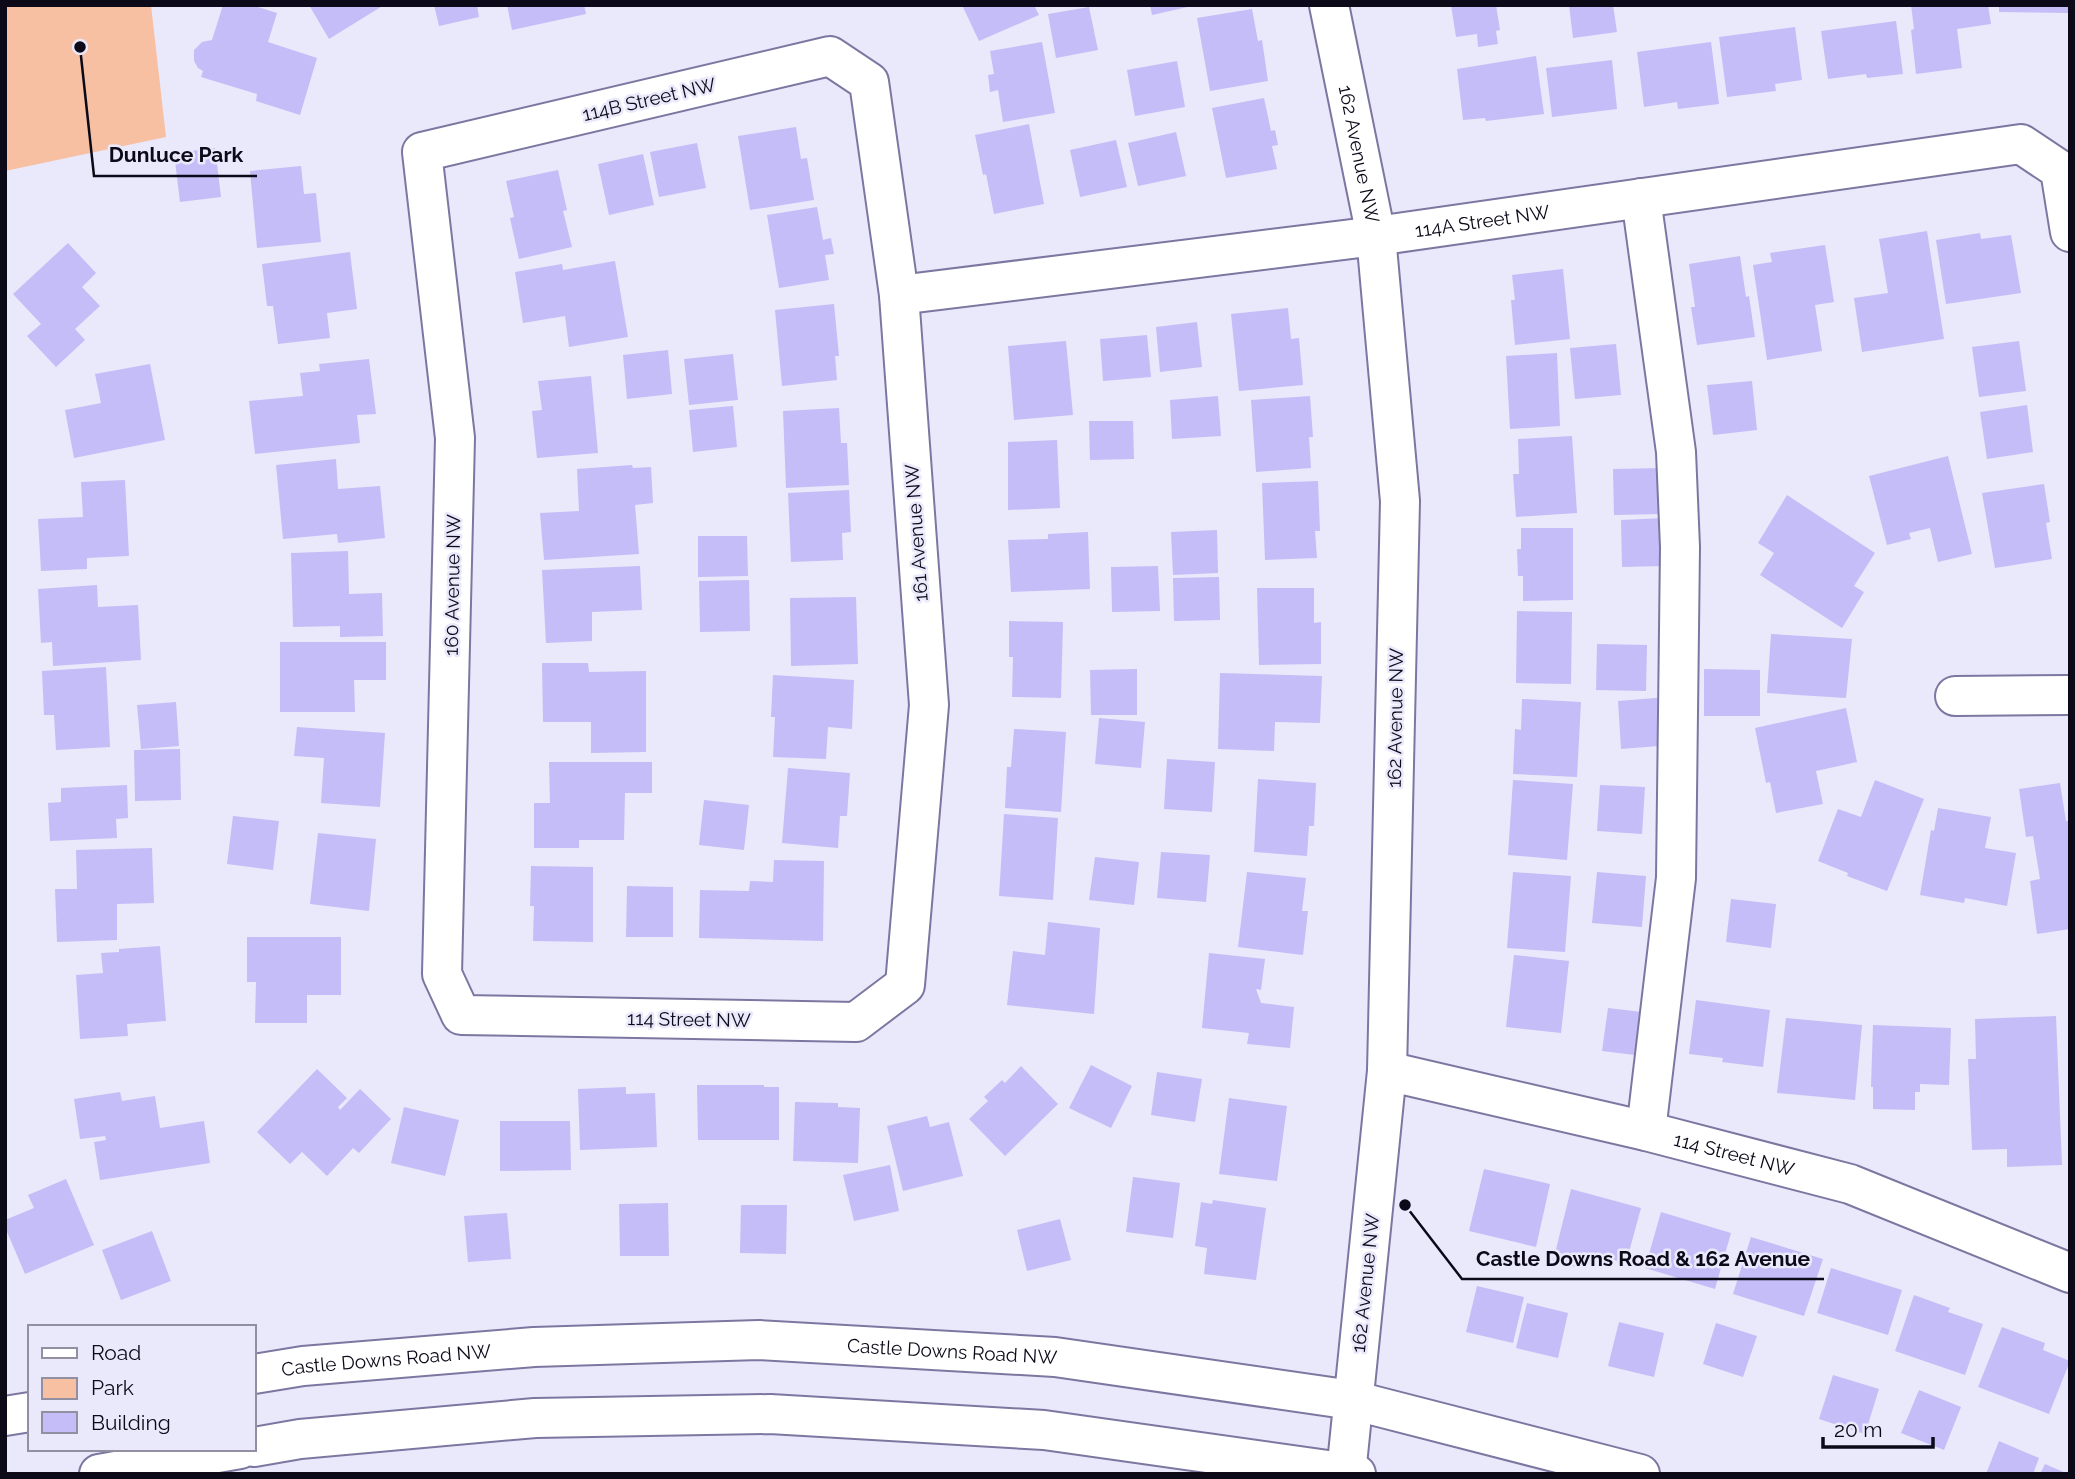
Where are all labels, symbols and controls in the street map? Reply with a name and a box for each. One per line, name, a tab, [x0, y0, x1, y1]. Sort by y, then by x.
street label: 114B Street NW	[580, 73, 718, 125]
street label: 162 Avenue NW	[1335, 83, 1384, 225]
callout: Dunluce Park	[94, 134, 257, 176]
text: Dunluce Park	[109, 142, 244, 167]
street label: 114A Street NW	[1413, 200, 1551, 241]
street label: 161 Avenue NW	[900, 463, 932, 603]
street label: 160 Avenue NW	[440, 514, 464, 656]
street label: 162 Avenue NW	[1383, 648, 1407, 788]
street label: 114 Street NW	[627, 1007, 751, 1031]
street label: 114 Street NW	[1672, 1128, 1797, 1180]
street label: 162 Avenue NW	[1347, 1212, 1383, 1354]
callout: Castle Downs Road & 162 Avenue	[1462, 1237, 1824, 1279]
text: Castle Downs Road & 162 Avenue	[1476, 1246, 1810, 1271]
legend	[28, 1325, 256, 1451]
street label: Castle Downs Road NW	[847, 1334, 1058, 1368]
text: Road	[91, 1340, 141, 1365]
street label: Castle Downs Road NW	[280, 1340, 492, 1380]
text: Park	[91, 1375, 134, 1400]
scale bar	[1823, 1406, 1933, 1450]
text: Building	[91, 1410, 171, 1435]
text: 20 m	[1834, 1417, 1882, 1442]

